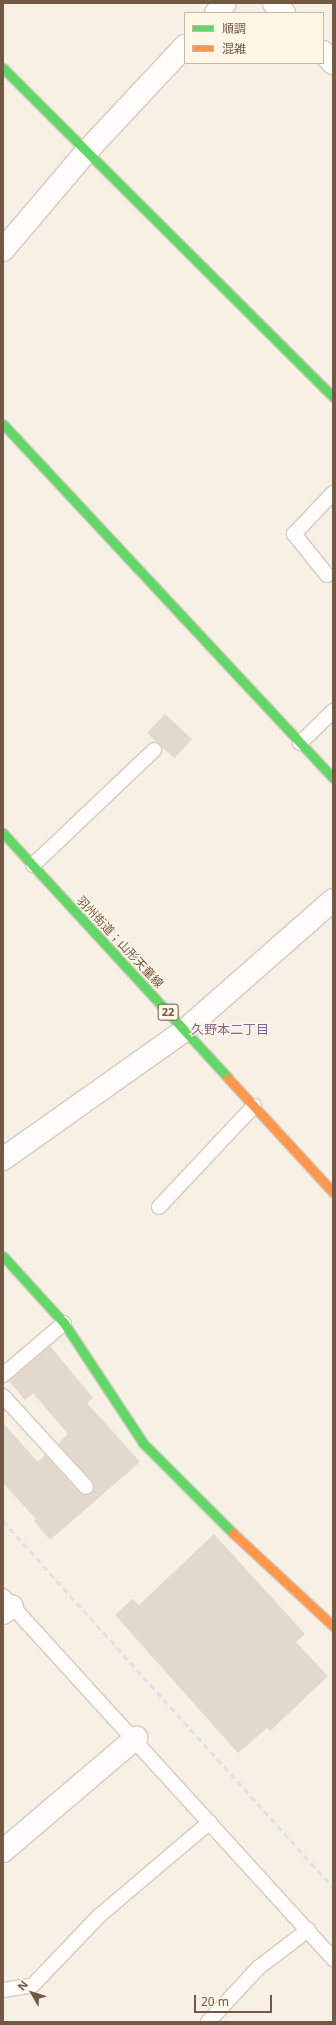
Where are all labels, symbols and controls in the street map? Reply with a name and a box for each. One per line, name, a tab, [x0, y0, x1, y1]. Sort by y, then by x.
legend	[184, 12, 324, 64]
text: 順調	[222, 20, 246, 37]
text: 混雑	[222, 40, 246, 57]
street label: 羽州街道；山形天童線	[74, 893, 166, 991]
road number: 22	[157, 1003, 179, 1021]
district label: 久野本二丁目	[191, 1021, 269, 1037]
north arrow	[12, 1973, 52, 2013]
text: N	[14, 1977, 31, 1993]
scale bar	[196, 1987, 274, 2013]
text: 20 m	[201, 1993, 229, 2010]

